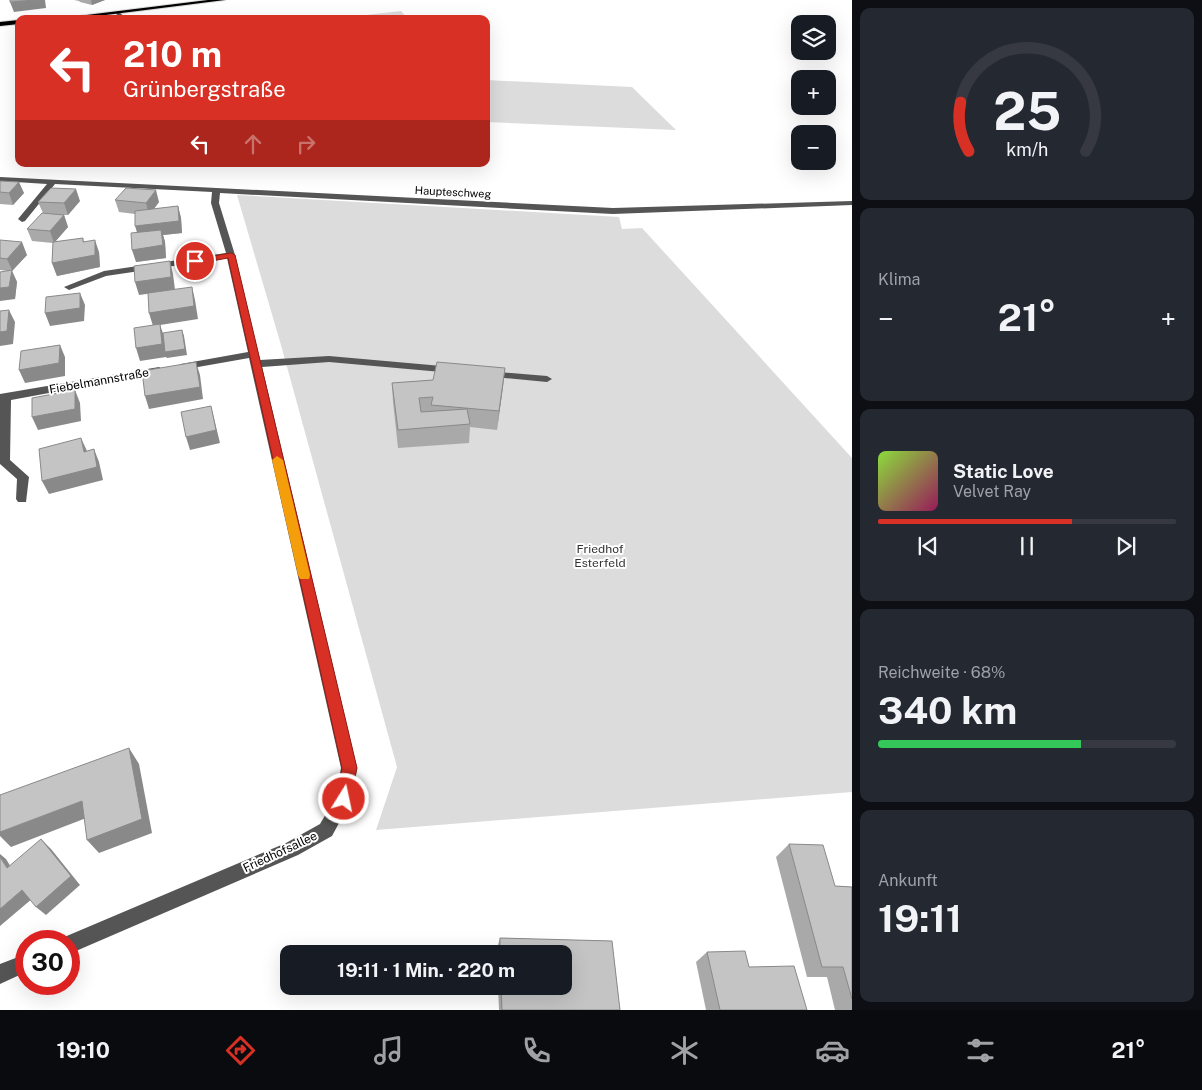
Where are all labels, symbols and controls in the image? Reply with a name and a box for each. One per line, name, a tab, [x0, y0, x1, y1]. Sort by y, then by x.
map controls	[791, 15, 836, 170]
button: layers	[791, 15, 836, 60]
text: 210 m	[123, 34, 222, 75]
icon: left	[40, 35, 105, 100]
button: +	[791, 70, 836, 115]
text: Grünbergstraße	[123, 76, 286, 102]
text: 25	[993, 81, 1061, 142]
button: −	[791, 125, 836, 170]
icon: left	[186, 130, 214, 158]
icon: ahead	[239, 130, 267, 158]
icon: right	[292, 130, 320, 158]
text: km/h	[1006, 139, 1048, 160]
street label: Haupteschweg	[414, 184, 492, 200]
pin	[174, 240, 216, 282]
icon: arrive	[181, 247, 209, 275]
text: Klima	[878, 270, 920, 289]
text: 21°	[998, 295, 1056, 340]
text: −	[878, 302, 894, 335]
text: +	[1160, 302, 1176, 335]
street label: Fiebelmannstraße	[48, 365, 150, 397]
text: Static Love	[953, 460, 1054, 482]
text: Velvet Ray	[953, 482, 1031, 501]
icon: previous	[914, 532, 942, 560]
icon: pause	[1013, 532, 1041, 560]
icon: next	[1112, 532, 1140, 560]
park label: Friedhof Esterfeld	[574, 542, 626, 570]
text: Reichweite · 68%	[878, 663, 1005, 682]
text: 340 km	[878, 688, 1017, 733]
position arrow	[317, 772, 369, 824]
street label: Friedhofsallee	[241, 829, 319, 875]
text: Ankunft	[878, 871, 938, 890]
text: 19:11	[878, 896, 962, 941]
speed limit sign: 30	[15, 930, 80, 995]
text: 19:11 · 1 Min. · 220 m	[337, 959, 515, 981]
icon: directions	[223, 1033, 258, 1068]
icon: music	[371, 1033, 406, 1068]
icon: phone	[519, 1033, 554, 1068]
icon: climate	[667, 1033, 702, 1068]
icon: car	[815, 1033, 850, 1068]
icon: filters	[963, 1033, 998, 1068]
text: 19:10	[57, 1037, 110, 1063]
text: 21°	[1112, 1037, 1145, 1063]

